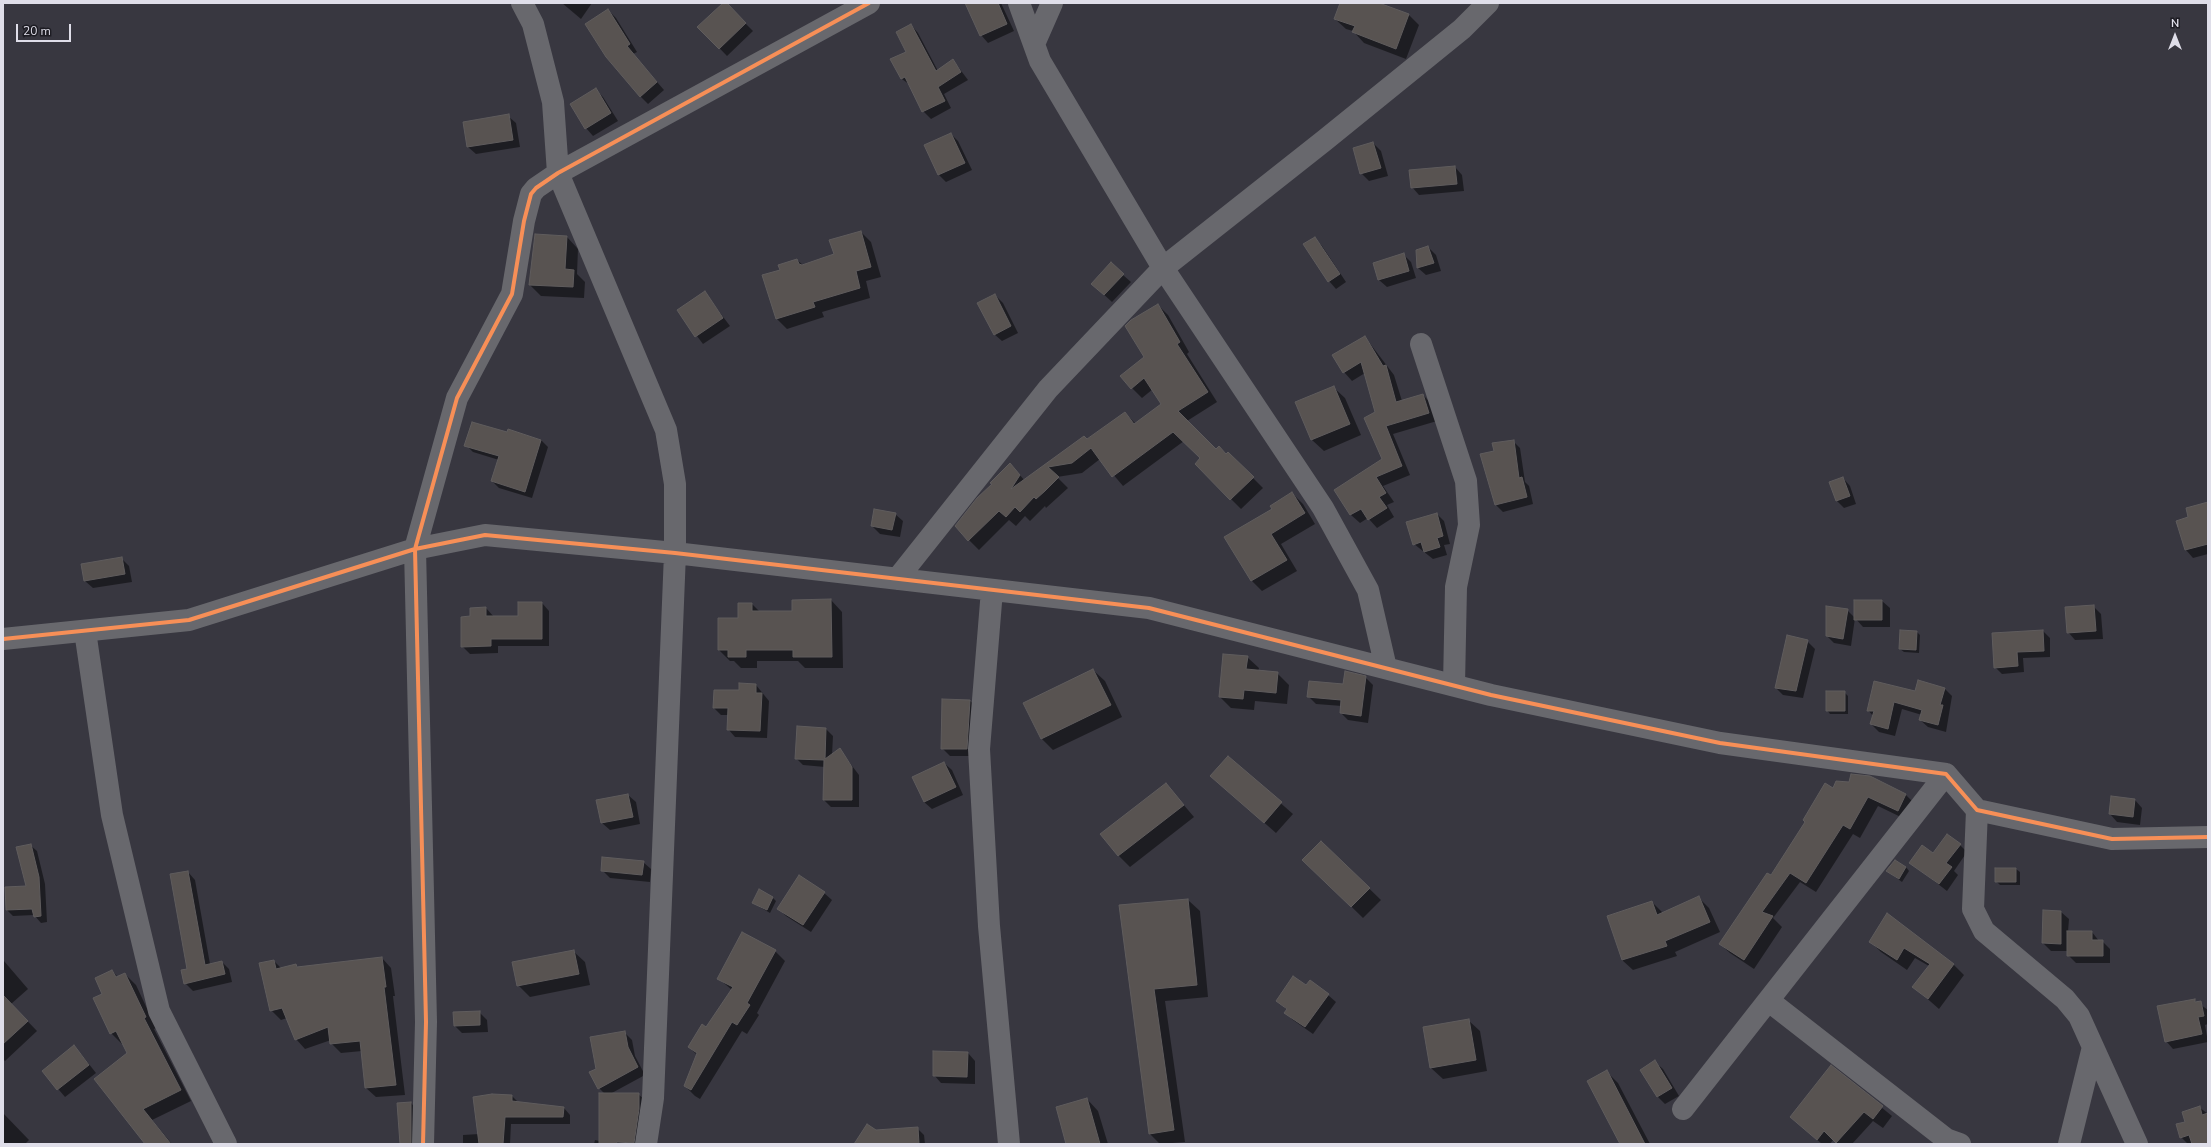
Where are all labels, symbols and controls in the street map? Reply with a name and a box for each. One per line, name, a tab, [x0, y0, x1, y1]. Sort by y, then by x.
scale bar	[18, 16, 73, 42]
north arrow	[2155, 16, 2195, 56]
text: N	[2171, 16, 2179, 31]
text: 20 m	[23, 23, 51, 39]

